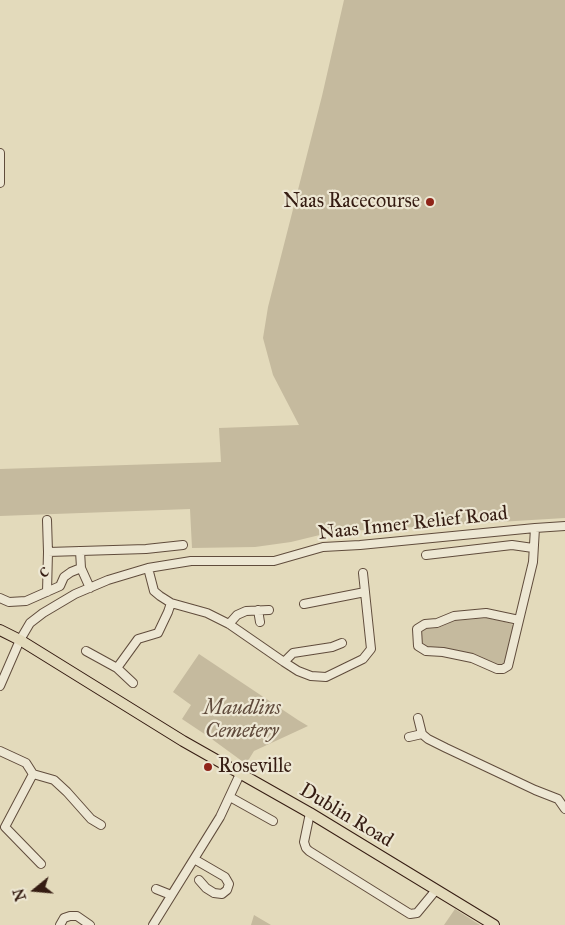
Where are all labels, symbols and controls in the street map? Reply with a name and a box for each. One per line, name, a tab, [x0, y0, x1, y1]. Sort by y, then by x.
place label: Naas Racecourse	[283, 190, 420, 214]
marker: Naas Racecourse	[424, 196, 436, 208]
street label: Naas Inner Relief Road	[317, 502, 509, 546]
street label: c	[33, 560, 55, 584]
park label: Maudlins Cemetery	[203, 697, 281, 744]
place label: Roseville	[218, 755, 292, 779]
marker: Roseville	[202, 761, 214, 773]
street label: Dublin Road	[295, 779, 397, 853]
north arrow	[10, 865, 60, 915]
text: N	[10, 886, 30, 903]

